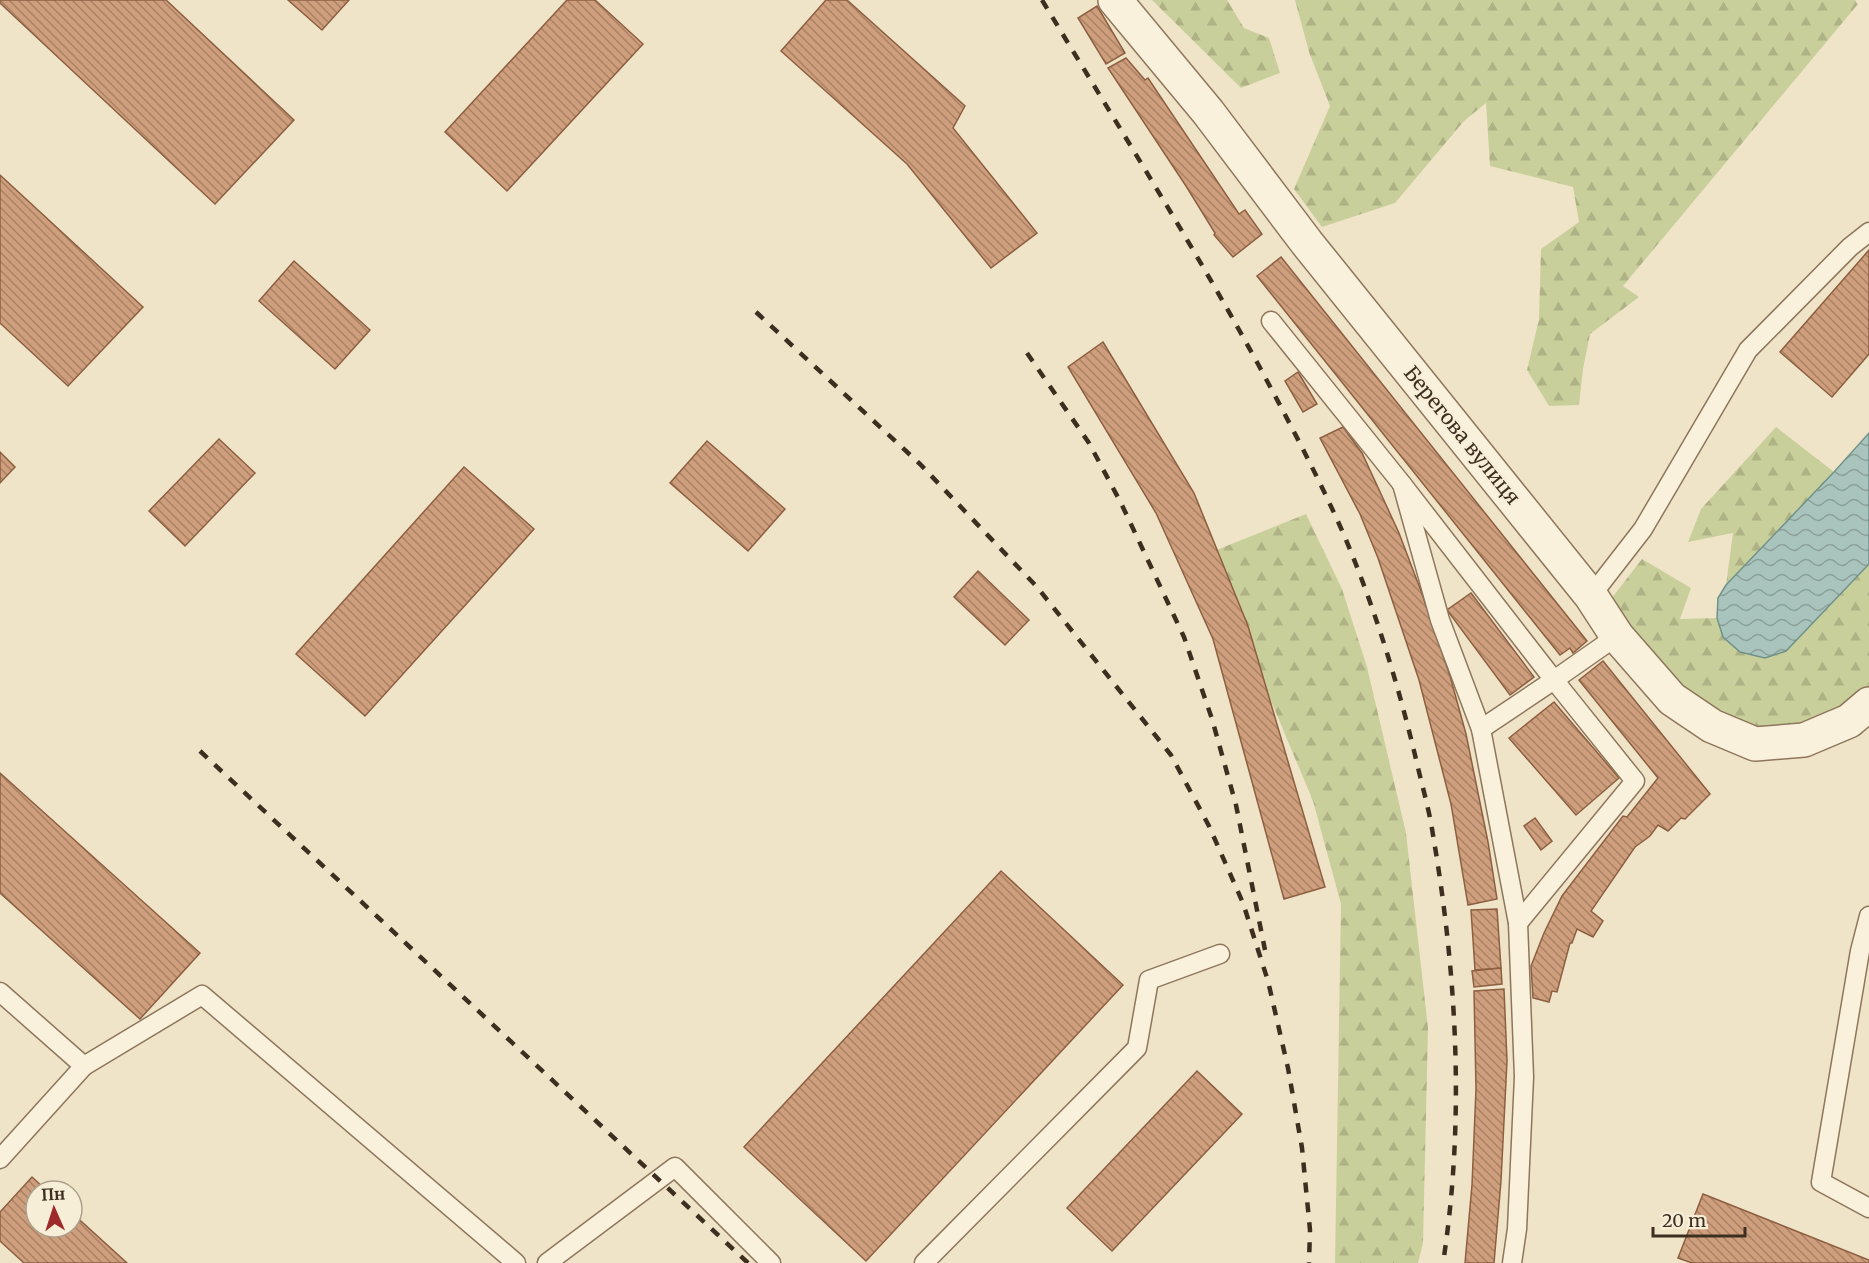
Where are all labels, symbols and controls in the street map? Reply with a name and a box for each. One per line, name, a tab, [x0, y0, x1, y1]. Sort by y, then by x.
street label: Берегова вулиця	[1399, 360, 1526, 509]
north arrow	[24, 1179, 84, 1239]
text: Пн	[41, 1183, 66, 1205]
scale bar	[1653, 1200, 1744, 1238]
text: 20 m	[1662, 1209, 1706, 1232]

